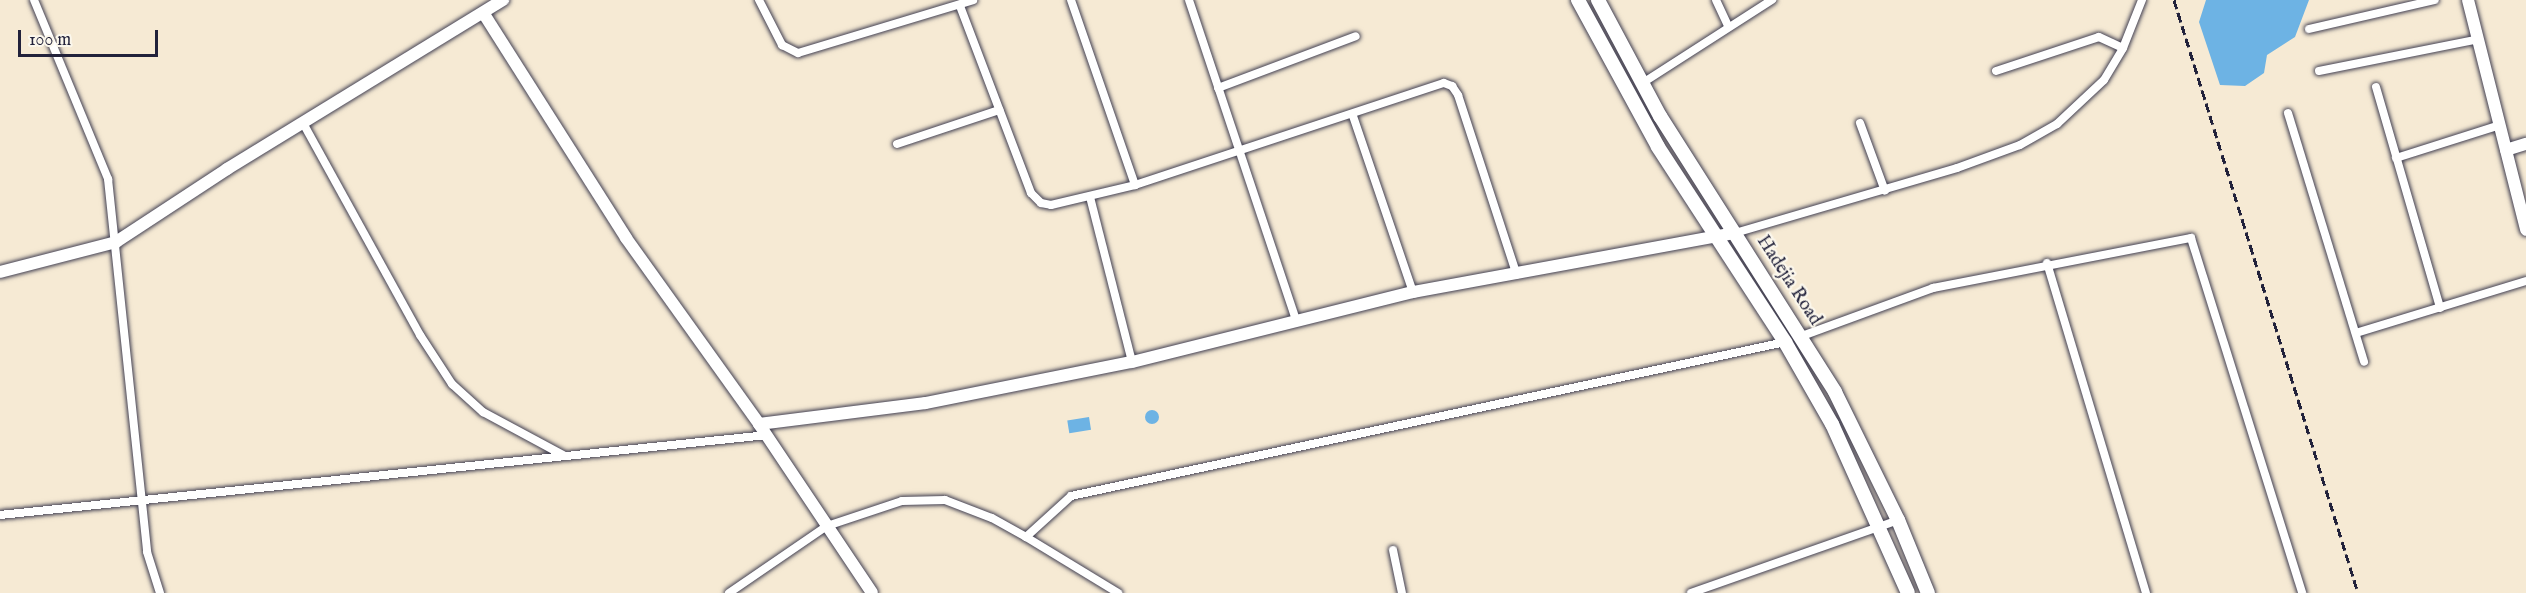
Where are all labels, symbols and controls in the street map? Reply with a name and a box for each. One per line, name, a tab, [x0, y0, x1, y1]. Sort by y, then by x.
scale bar	[21, 18, 160, 56]
text: 100 m	[29, 29, 71, 52]
street label: Hadejia Road	[1751, 232, 1825, 330]

